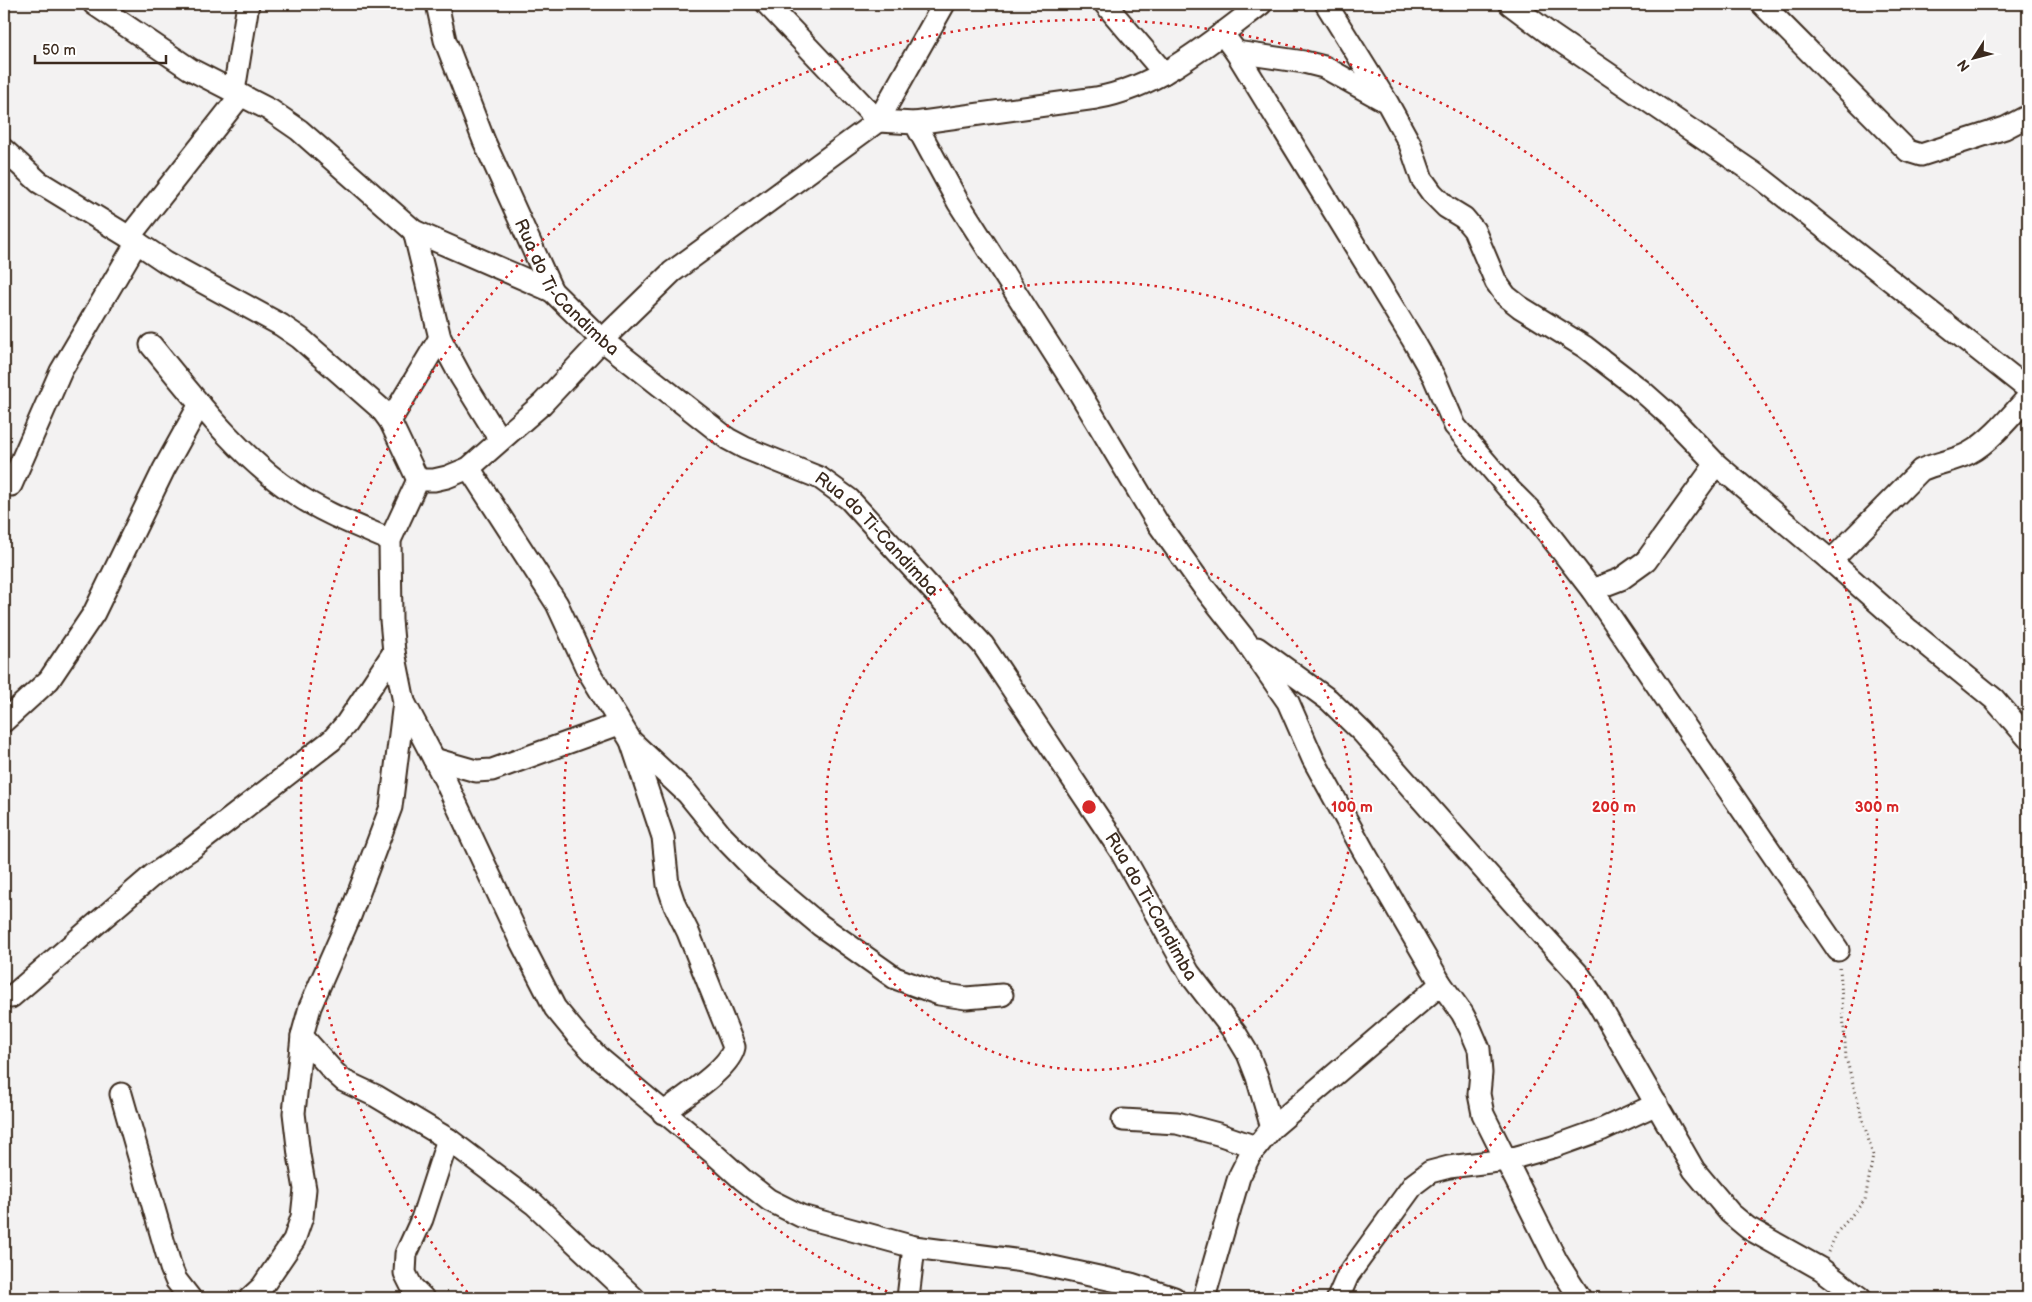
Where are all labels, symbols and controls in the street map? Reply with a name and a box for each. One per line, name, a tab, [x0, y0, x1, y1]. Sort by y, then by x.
scale bar	[35, 32, 166, 64]
north arrow	[1950, 32, 2000, 82]
text: 50 m	[42, 41, 76, 60]
text: N	[1954, 56, 1974, 75]
street label: Rua do Ti-Candimba	[510, 216, 623, 360]
street label: Rua do Ti-Candimba	[811, 468, 943, 600]
centre of rings	[1080, 798, 1098, 816]
text: 100 m	[1331, 798, 1373, 817]
text: 200 m	[1592, 798, 1636, 817]
text: 300 m	[1855, 798, 1899, 817]
street label: Rua do Ti-Candimba	[1100, 829, 1201, 985]

